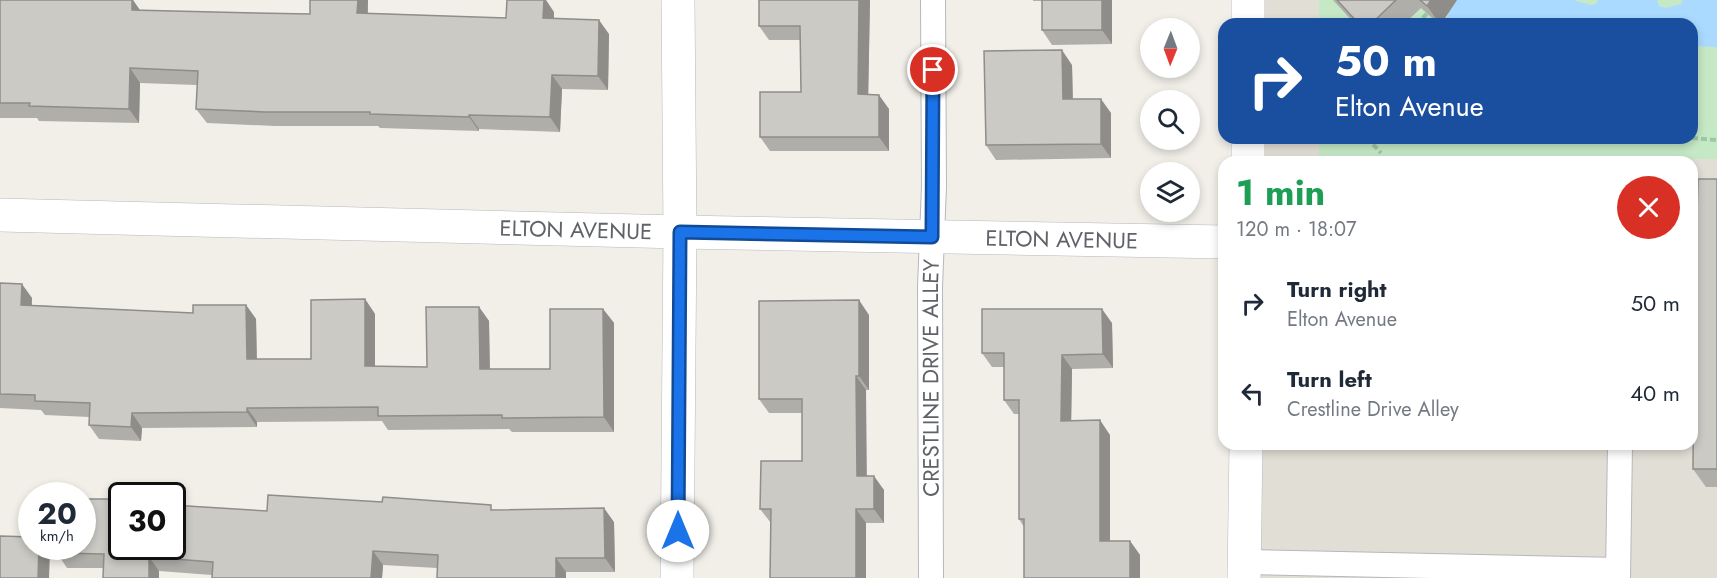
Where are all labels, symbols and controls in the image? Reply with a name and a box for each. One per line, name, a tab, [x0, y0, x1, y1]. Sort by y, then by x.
north arrow	[1140, 18, 1200, 78]
map controls	[1140, 18, 1200, 222]
text: 50 m	[1335, 31, 1437, 92]
icon: right	[1236, 42, 1314, 120]
pin	[907, 44, 958, 95]
icon: arrive	[916, 53, 949, 86]
text: Elton Avenue	[1335, 87, 1484, 126]
button: search	[1140, 90, 1200, 150]
button: layers	[1140, 162, 1200, 222]
text: 1 min	[1236, 166, 1325, 218]
button: close	[1617, 176, 1680, 239]
street label: ELTON AVENUE	[499, 211, 653, 247]
text: 120 m · 18:07	[1236, 215, 1356, 244]
street label: ELTON AVENUE	[985, 222, 1138, 256]
street label: CRESTLINE DRIVE ALLEY	[914, 258, 947, 497]
text: Turn right	[1287, 273, 1387, 305]
icon: right	[1236, 287, 1269, 320]
text: 50 m	[1631, 287, 1680, 319]
text: Elton Avenue	[1287, 305, 1397, 334]
text: Turn left	[1287, 363, 1372, 395]
icon: left	[1236, 377, 1269, 410]
text: 40 m	[1630, 377, 1680, 409]
text: Crestline Drive Alley	[1287, 395, 1459, 424]
speed limit sign: 30	[108, 482, 186, 560]
text: 20	[37, 492, 77, 535]
position arrow	[646, 499, 710, 563]
text: km/h	[40, 525, 74, 547]

